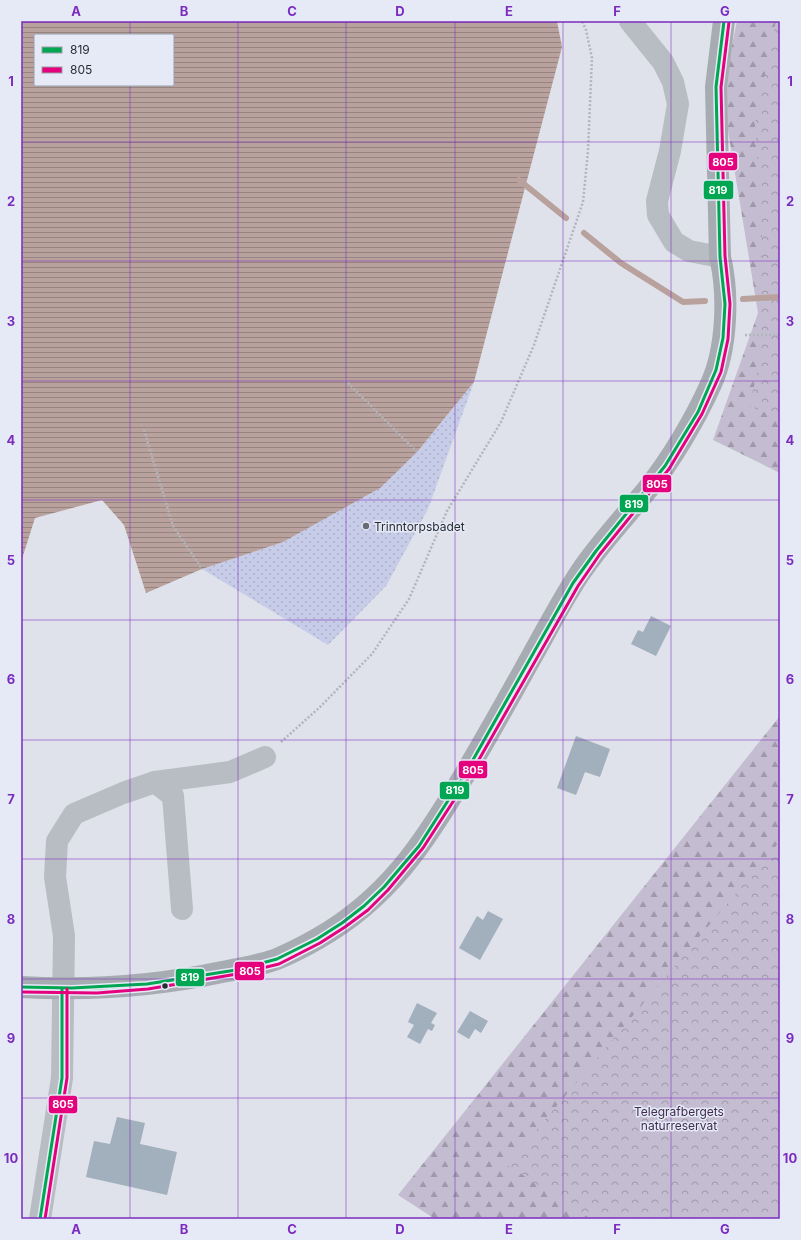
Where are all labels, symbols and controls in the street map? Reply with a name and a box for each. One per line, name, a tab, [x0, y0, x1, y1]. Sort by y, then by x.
text: A	[71, 3, 81, 19]
text: B	[180, 3, 189, 19]
text: C	[287, 3, 297, 19]
text: D	[395, 3, 405, 19]
text: E	[505, 3, 513, 19]
text: F	[613, 3, 621, 19]
text: G	[720, 3, 730, 19]
legend	[34, 34, 174, 86]
text: 819	[70, 42, 90, 57]
text: 805	[70, 62, 92, 77]
text: 1	[8, 73, 14, 89]
text: 1	[787, 73, 793, 89]
line badge: 805	[708, 152, 738, 171]
text: 805	[712, 155, 734, 169]
line badge: 819	[703, 180, 734, 200]
text: 819	[708, 183, 728, 197]
text: 2	[7, 193, 15, 209]
text: 2	[786, 193, 794, 209]
text: 3	[7, 313, 15, 329]
text: 3	[786, 313, 794, 329]
text: 4	[7, 432, 16, 448]
text: 4	[786, 432, 795, 448]
line badge: 805	[642, 474, 672, 493]
text: 805	[646, 477, 668, 491]
line badge: 819	[619, 494, 649, 513]
text: 819	[624, 497, 644, 511]
place label: Trinntorpsbadet	[374, 519, 465, 534]
marker: Trinntorpsbadet	[361, 521, 371, 531]
text: 5	[7, 552, 15, 568]
text: 5	[786, 552, 794, 568]
text: 6	[7, 671, 15, 687]
text: 6	[786, 671, 794, 687]
line badge: 805	[458, 760, 488, 779]
text: 805	[462, 763, 484, 777]
line badge: 819	[439, 781, 470, 800]
text: 819	[445, 783, 465, 797]
text: 7	[7, 791, 15, 807]
text: 7	[786, 791, 794, 807]
text: 8	[7, 911, 15, 927]
text: 8	[786, 911, 794, 927]
line badge: 805	[234, 961, 265, 981]
text: 805	[239, 964, 261, 978]
line badge: 819	[175, 968, 205, 987]
text: 819	[180, 970, 200, 984]
unlabelled marker	[160, 981, 170, 991]
text: 9	[7, 1030, 15, 1046]
text: 9	[786, 1030, 794, 1046]
line badge: 805	[48, 1095, 78, 1114]
text: 805	[52, 1097, 74, 1111]
park label: Telegrafbergets naturreservat	[634, 1104, 724, 1133]
text: 10	[4, 1150, 18, 1166]
text: 10	[783, 1150, 797, 1166]
text: A	[71, 1221, 81, 1237]
text: B	[180, 1221, 189, 1237]
text: C	[287, 1221, 297, 1237]
text: D	[395, 1221, 405, 1237]
text: E	[505, 1221, 513, 1237]
text: F	[613, 1221, 621, 1237]
text: G	[720, 1221, 730, 1237]

